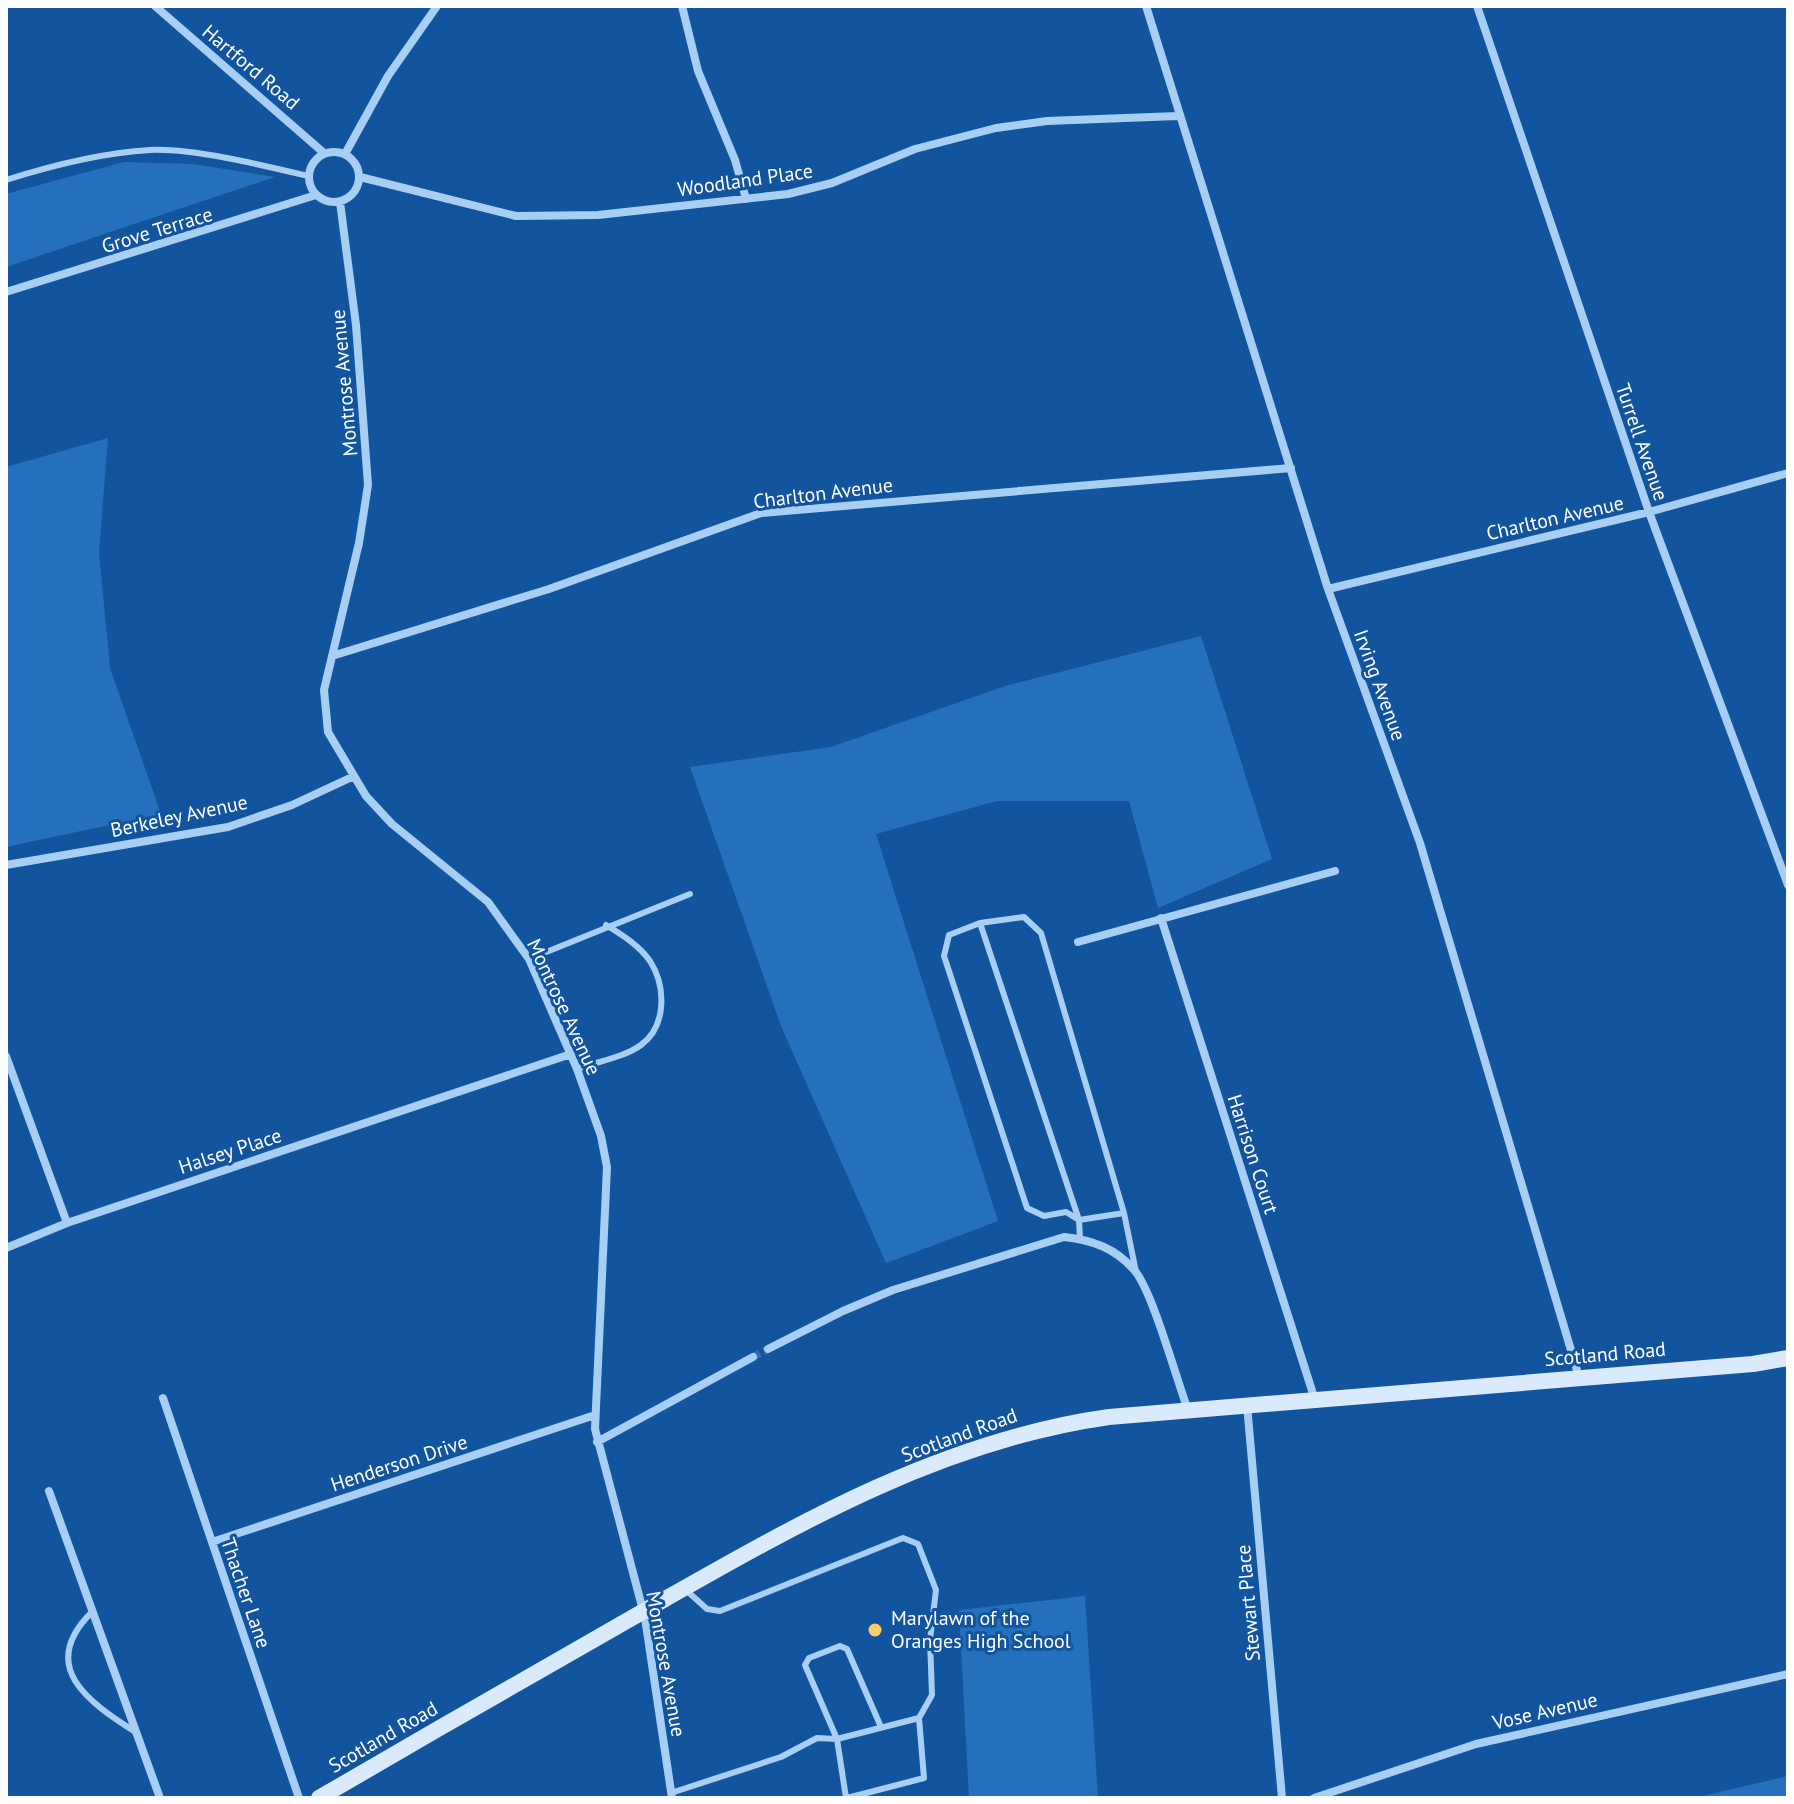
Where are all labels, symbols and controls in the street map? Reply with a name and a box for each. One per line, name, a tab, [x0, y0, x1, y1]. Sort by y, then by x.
street label: Hartford Road	[197, 19, 305, 115]
street label: Woodland Place	[676, 158, 814, 202]
street label: Grove Terrace	[98, 201, 216, 259]
street label: Montrose Avenue	[325, 308, 363, 458]
street label: Turrell Avenue	[1610, 380, 1674, 504]
street label: Charlton Avenue	[752, 472, 894, 514]
street label: Charlton Avenue	[1484, 490, 1626, 546]
street label: Irving Avenue	[1348, 626, 1412, 744]
street label: Berkeley Avenue	[108, 789, 250, 843]
street label: Montrose Avenue	[521, 935, 607, 1079]
street label: Harrison Court	[1221, 1091, 1285, 1217]
street label: Halsey Place	[175, 1122, 285, 1180]
street label: Scotland Road	[1543, 1336, 1667, 1372]
street label: Scotland Road	[897, 1402, 1021, 1468]
street label: Henderson Drive	[327, 1429, 471, 1497]
street label: Thacher Lane	[215, 1534, 277, 1652]
street label: Stewart Place	[1230, 1544, 1266, 1662]
street label: Montrose Avenue	[640, 1589, 692, 1739]
place label: Marylawn of the Oranges High School	[891, 1605, 1071, 1654]
marker: Marylawn of the Oranges High School	[866, 1621, 884, 1639]
street label: Vose Avenue	[1489, 1686, 1600, 1736]
street label: Scotland Road	[324, 1695, 442, 1779]

